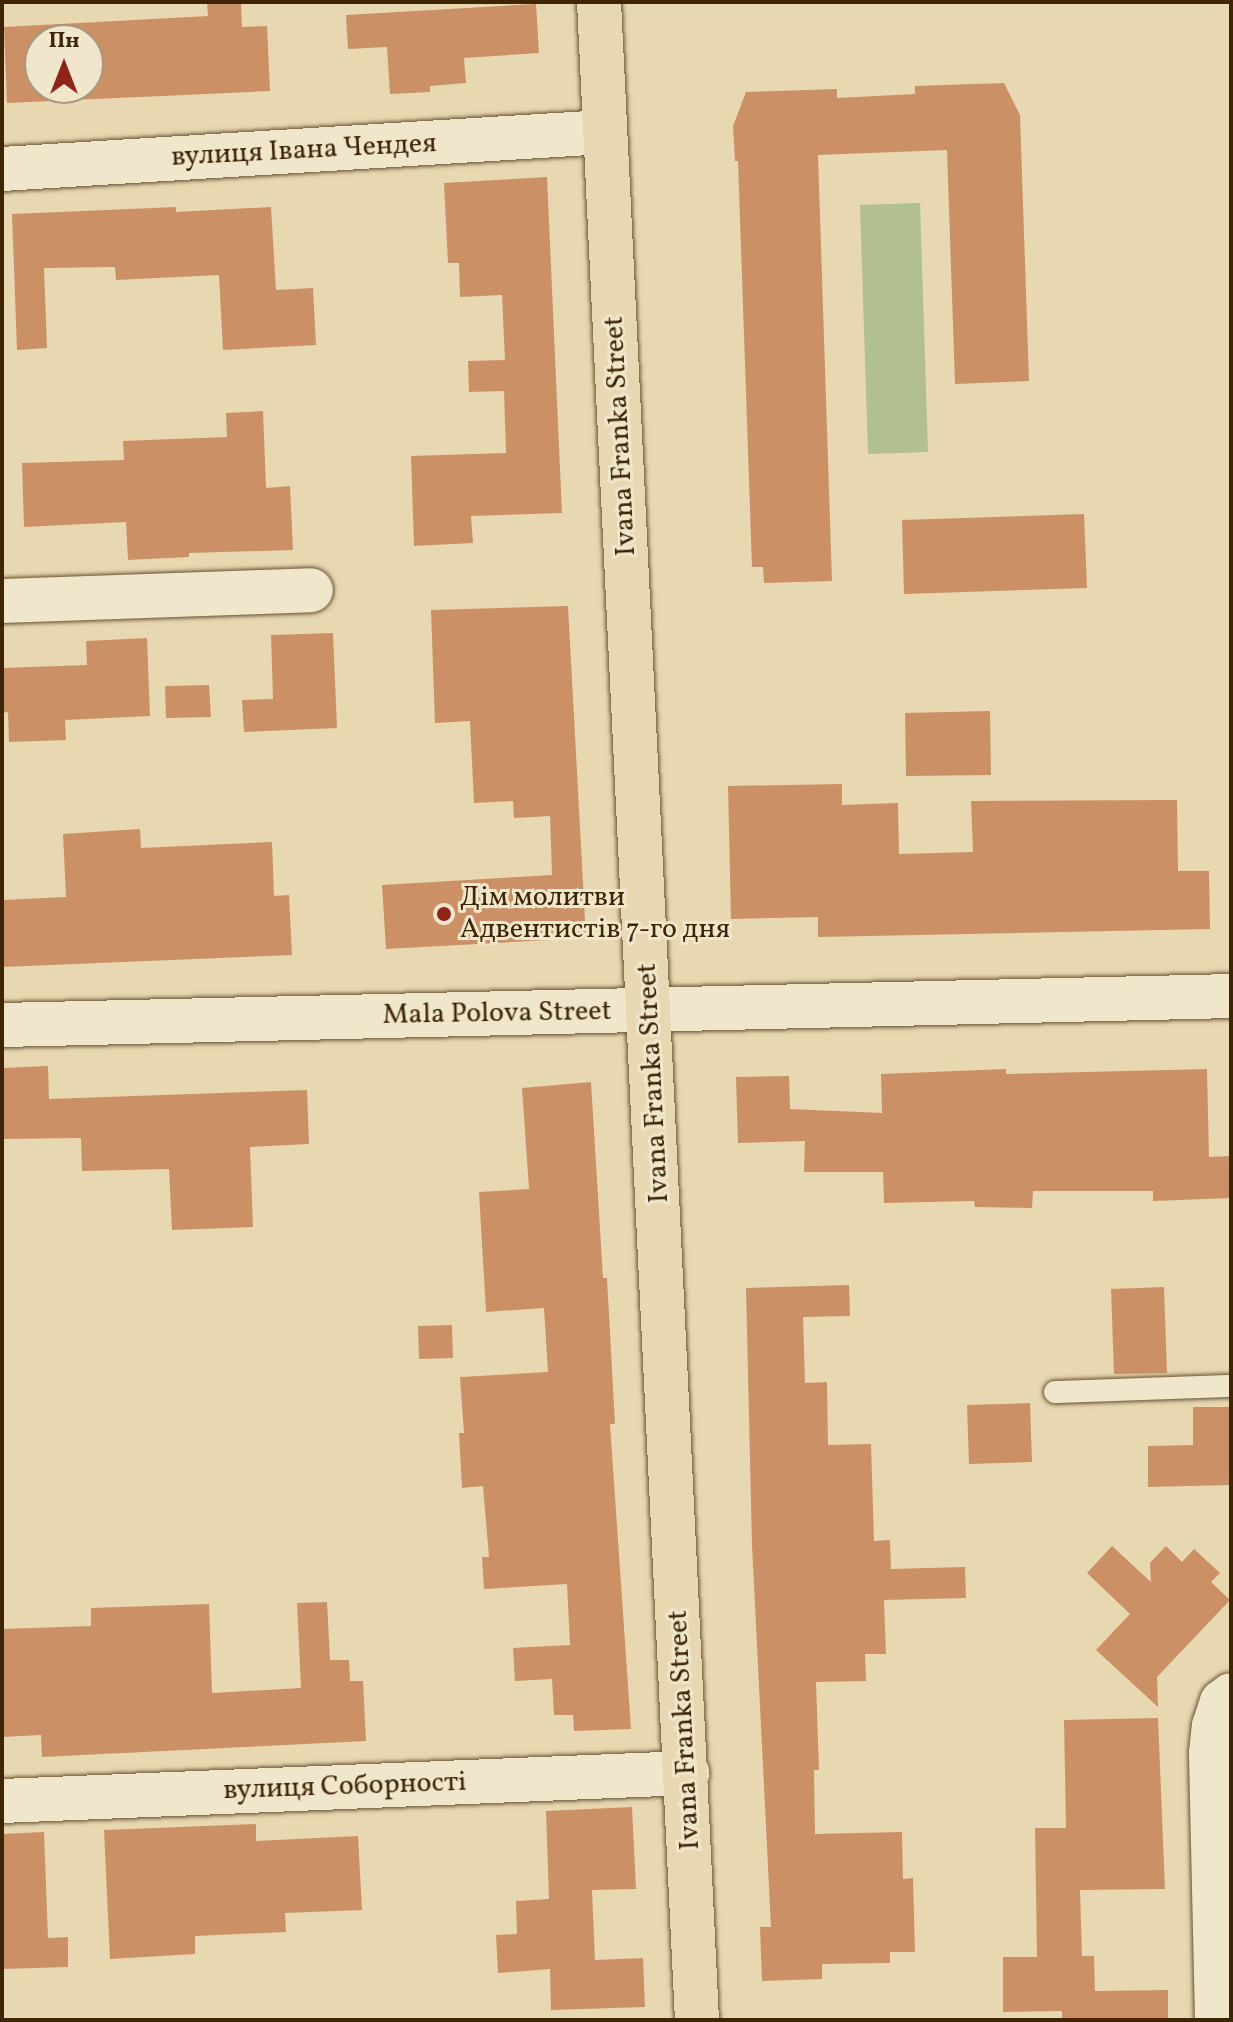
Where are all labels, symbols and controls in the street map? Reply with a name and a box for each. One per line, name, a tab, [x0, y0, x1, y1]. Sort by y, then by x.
north arrow	[24, 24, 104, 104]
text: Пн	[48, 26, 80, 57]
street label: вулиця Івана Чендея	[171, 127, 437, 175]
street label: Ivana Franka Street	[598, 315, 644, 557]
place label: Дім молитви Адвентистів 7-го дня	[460, 881, 730, 947]
marker: Дім молитви Адвентистів 7-го дня	[435, 905, 453, 923]
street label: Ivana Franka Street	[631, 962, 677, 1204]
street label: Mala Polova Street	[382, 995, 612, 1033]
street label: Ivana Franka Street	[662, 1609, 708, 1851]
street label: вулиця Соборності	[223, 1766, 467, 1808]

